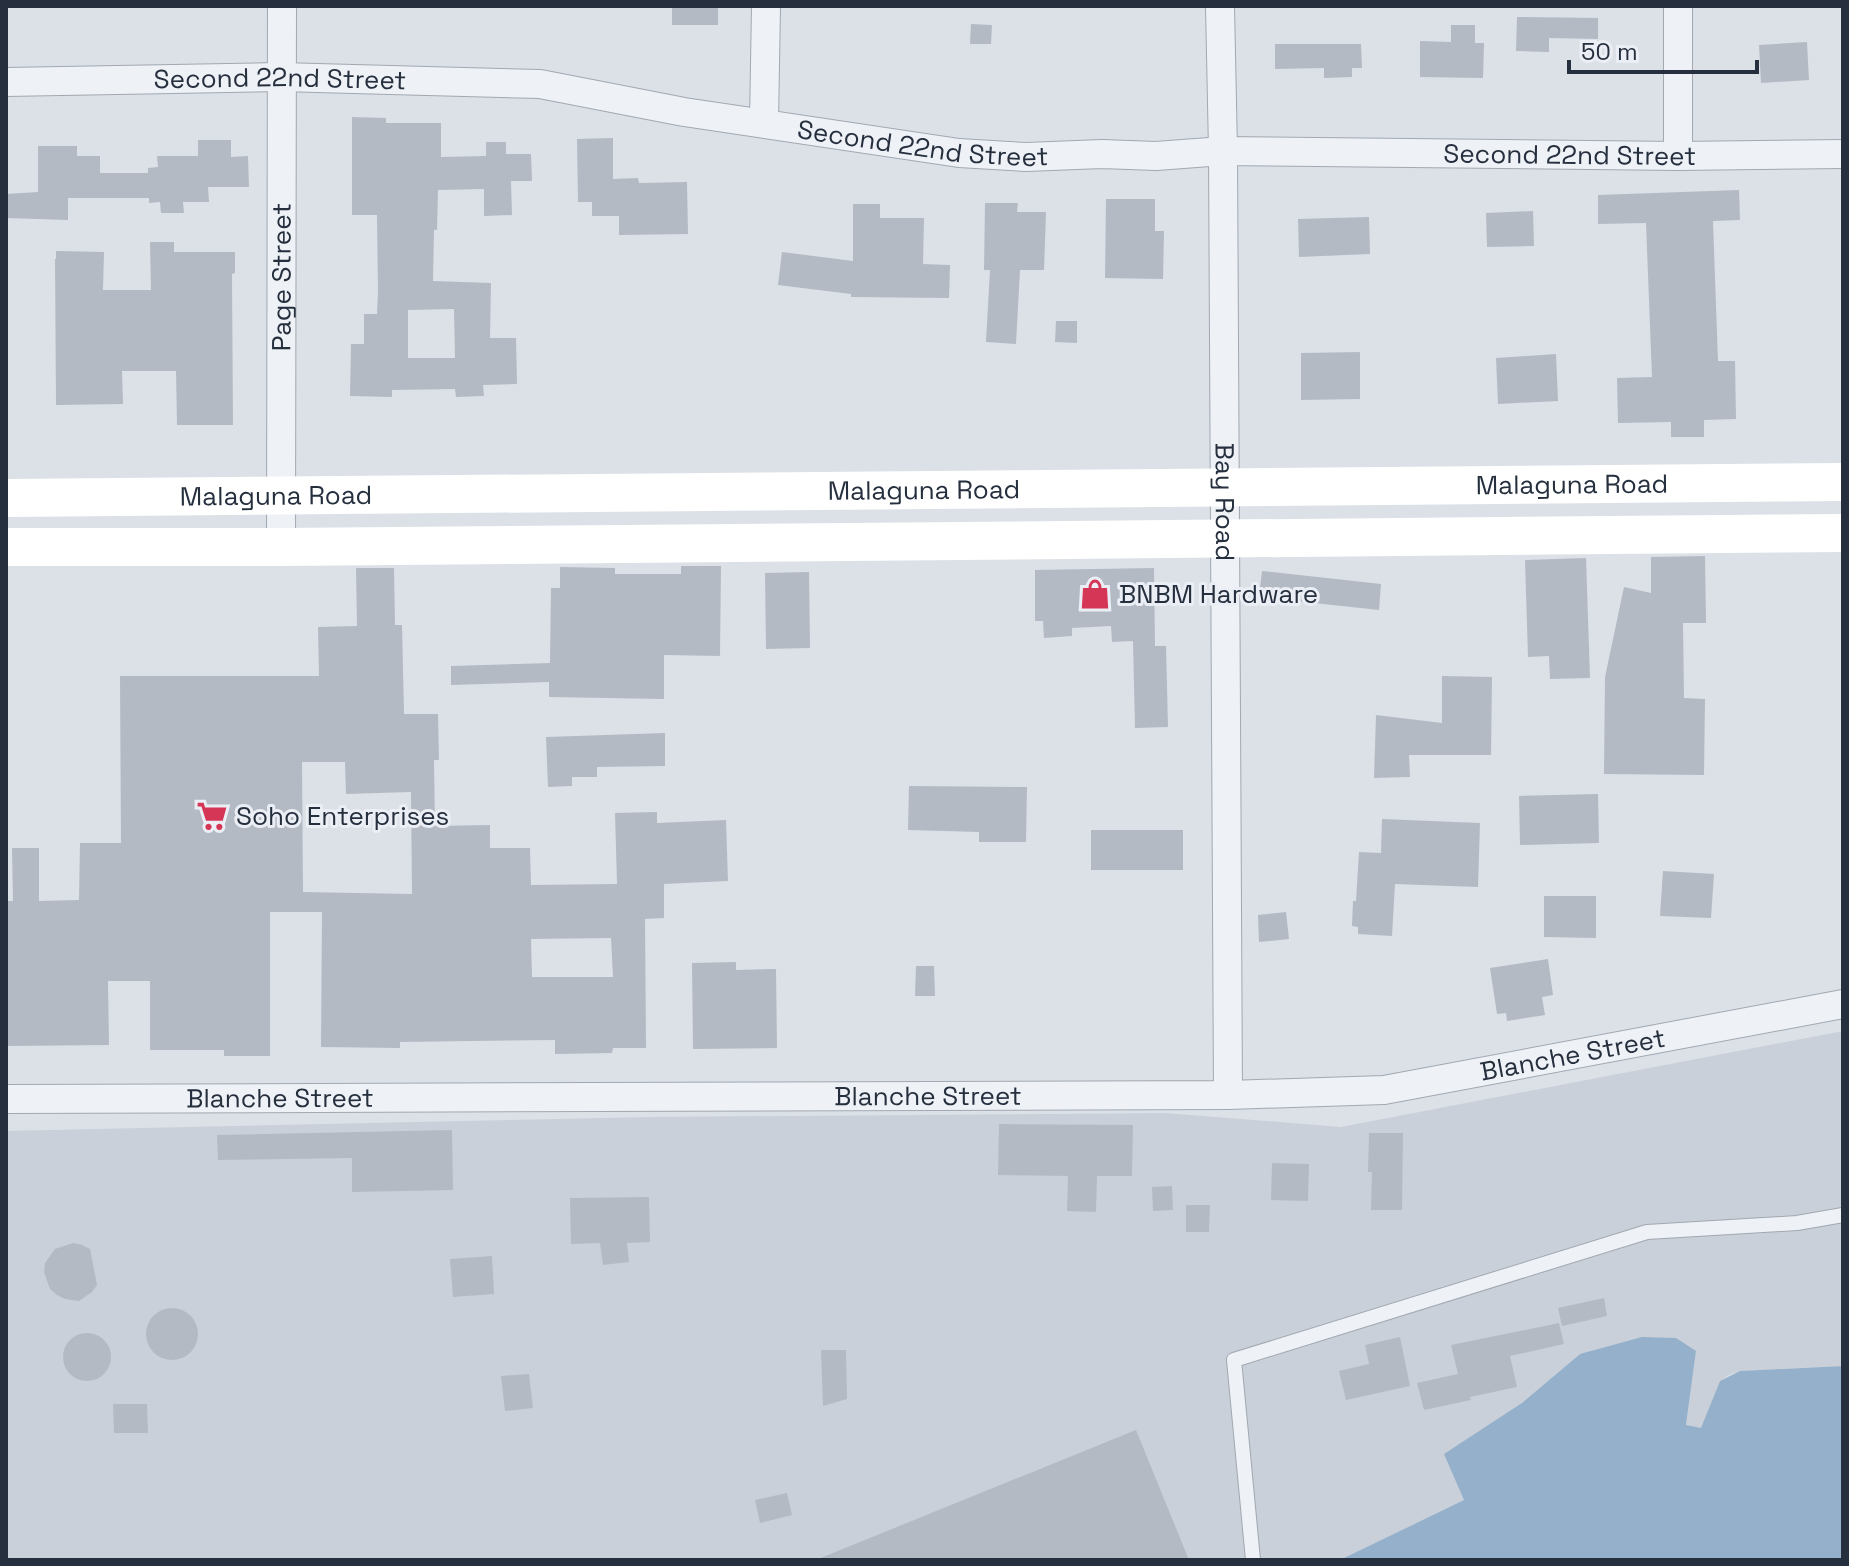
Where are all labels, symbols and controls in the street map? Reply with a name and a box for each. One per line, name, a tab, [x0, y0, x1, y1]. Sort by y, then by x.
scale bar	[1569, 24, 1757, 74]
text: 50 m	[1581, 36, 1638, 67]
street label: Second 22nd Street	[153, 60, 407, 97]
street label: Second 22nd Street	[795, 112, 1049, 174]
street label: Second 22nd Street	[1443, 136, 1696, 173]
street label: Page Street	[264, 203, 299, 351]
street label: Bay Road	[1208, 443, 1242, 561]
street label: Malaguna Road	[1476, 467, 1668, 502]
street label: Malaguna Road	[828, 472, 1020, 508]
street label: Malaguna Road	[180, 478, 372, 513]
shop icon: BNBM Hardware	[1078, 577, 1112, 611]
place label: BNBM Hardware	[1119, 577, 1318, 611]
supermarket icon: Soho Enterprises	[195, 799, 229, 833]
place label: Soho Enterprises	[236, 799, 449, 833]
street label: Blanche Street	[1477, 1021, 1668, 1089]
street label: Blanche Street	[834, 1079, 1022, 1113]
street label: Blanche Street	[186, 1081, 374, 1115]

